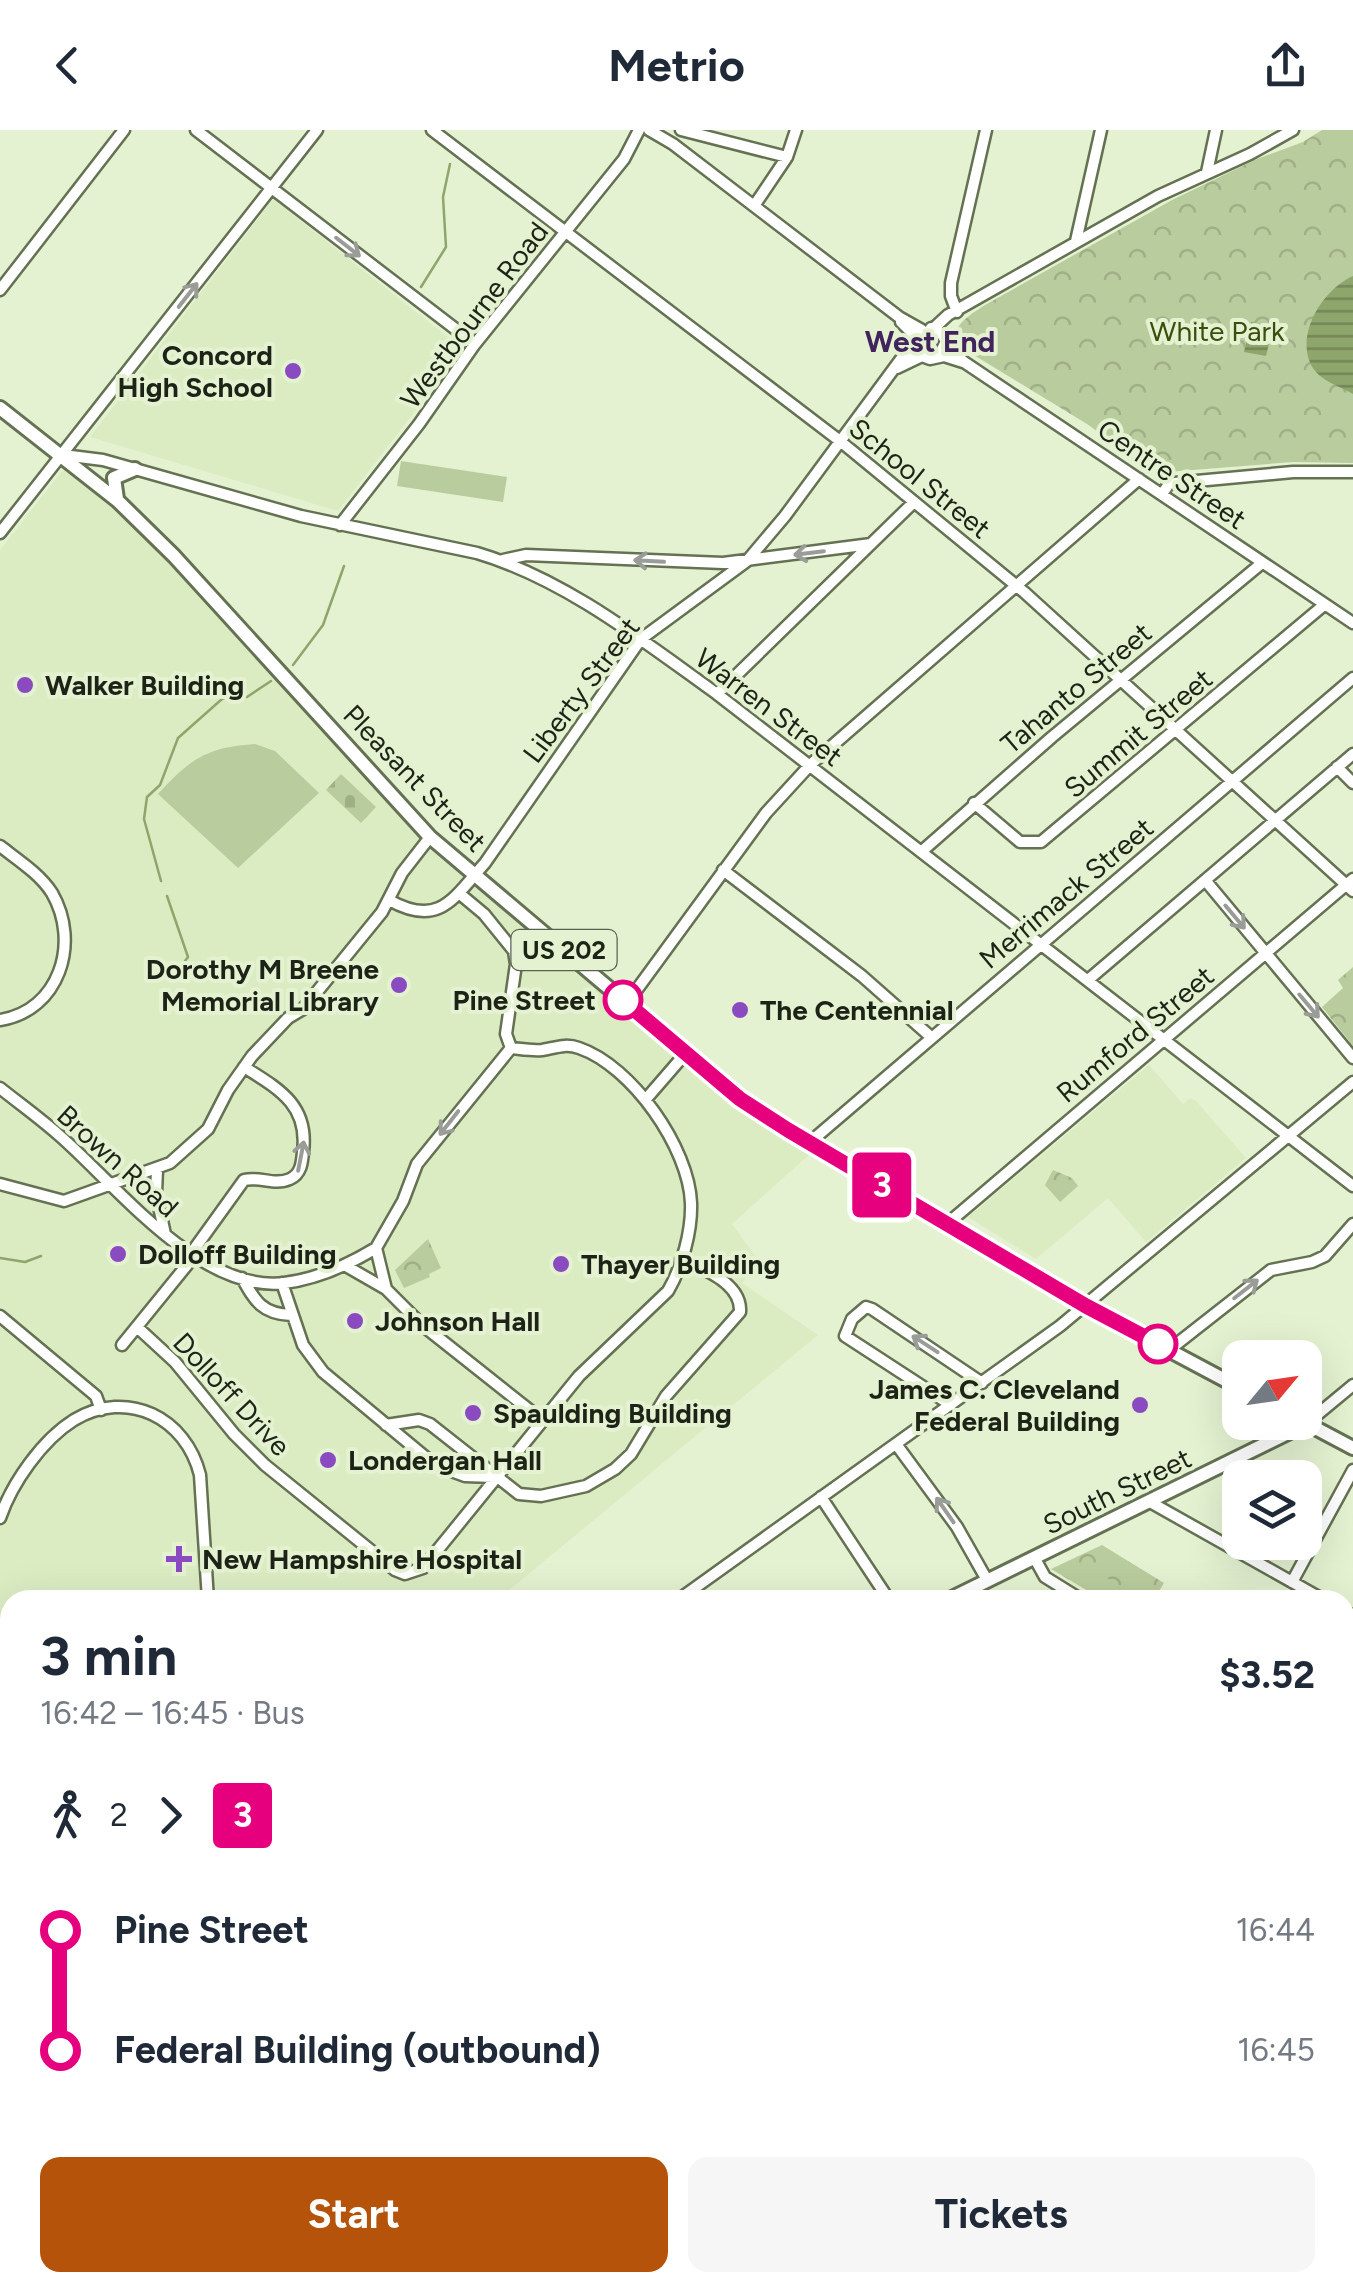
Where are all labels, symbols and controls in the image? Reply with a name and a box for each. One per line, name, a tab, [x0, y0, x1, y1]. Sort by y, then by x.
icon: back	[40, 38, 95, 93]
text: Metrio	[608, 38, 745, 92]
icon: share	[1258, 38, 1313, 93]
street label: Westbourne Road	[393, 215, 555, 415]
one-way arrow	[334, 236, 361, 257]
one-way arrow	[177, 283, 199, 309]
park label: White Park	[1150, 314, 1285, 348]
district label: West End	[865, 323, 995, 360]
place label: Concord High School	[118, 338, 273, 404]
marker: Concord High School	[282, 360, 304, 382]
street label: School Street	[842, 411, 998, 545]
street label: Centre Street	[1091, 412, 1253, 536]
one-way arrow	[793, 544, 826, 563]
one-way arrow	[634, 551, 666, 570]
street label: Liberty Street	[515, 611, 647, 769]
street label: Tahanto Street	[994, 615, 1158, 761]
street label: Warren Street	[689, 641, 849, 773]
street label: Summit Street	[1057, 661, 1219, 805]
place label: Walker Building	[45, 668, 244, 702]
marker: Walker Building	[14, 674, 36, 696]
street label: Pleasant Street	[337, 698, 493, 858]
street label: Merrimack Street	[972, 810, 1160, 976]
one-way arrow	[1224, 903, 1246, 929]
road number: US 202	[512, 930, 616, 970]
place label: Dorothy M Breene Memorial Library	[146, 952, 380, 1018]
street label: Rumford Street	[1050, 958, 1220, 1110]
marker: Dorothy M Breene Memorial Library	[388, 974, 410, 996]
marker: Pine Street	[604, 981, 642, 1019]
place label: Pine Street	[453, 983, 596, 1017]
one-way arrow	[1298, 992, 1320, 1018]
place label: The Centennial	[760, 993, 954, 1027]
marker: The Centennial	[729, 999, 751, 1021]
street label: Brown Road	[50, 1098, 186, 1224]
one-way arrow	[439, 1109, 460, 1136]
one-way arrow	[292, 1141, 311, 1173]
line badge: 3	[850, 1152, 914, 1218]
text: 3	[872, 1164, 892, 1206]
place label: Dolloff Building	[138, 1237, 337, 1271]
marker: Dolloff Building	[107, 1243, 129, 1265]
place label: Thayer Building	[581, 1247, 780, 1281]
marker: Thayer Building	[550, 1253, 572, 1275]
one-way arrow	[1232, 1278, 1258, 1300]
place label: Johnson Hall	[375, 1304, 540, 1338]
marker: Johnson Hall	[344, 1310, 366, 1332]
street label: Dolloff Drive	[166, 1325, 298, 1463]
unlabelled marker	[1139, 1325, 1177, 1363]
one-way arrow	[911, 1333, 939, 1354]
north arrow	[1222, 1340, 1322, 1440]
map controls	[1222, 1340, 1322, 1560]
place label: James C. Cleveland Federal Building	[869, 1372, 1120, 1438]
marker: James C. Cleveland Federal Building	[1129, 1394, 1151, 1416]
place label: Spaulding Building	[493, 1396, 732, 1430]
marker: Spaulding Building	[462, 1402, 484, 1424]
street label: South Street	[1037, 1441, 1197, 1541]
place label: Londergan Hall	[348, 1443, 542, 1477]
marker: Londergan Hall	[317, 1449, 339, 1471]
button: layers	[1222, 1460, 1322, 1560]
one-way arrow	[935, 1497, 956, 1524]
place label: New Hampshire Hospital	[202, 1542, 522, 1576]
marker: New Hampshire Hospital	[166, 1546, 192, 1572]
text: 3 min	[40, 1623, 177, 1689]
text: $3.52	[1219, 1652, 1315, 1698]
text: 16:42 – 16:45 · Bus	[40, 1694, 305, 1732]
icon: walk	[40, 1788, 95, 1843]
icon: forward	[143, 1788, 198, 1843]
text: 3	[233, 1794, 252, 1836]
text: 2	[110, 1796, 128, 1834]
text: Pine Street	[114, 1907, 309, 1953]
text: 16:44	[1236, 1911, 1315, 1949]
text: Federal Building (outbound)	[114, 2027, 601, 2073]
text: 16:45	[1237, 2031, 1315, 2069]
button: Start	[40, 2157, 668, 2272]
button: Tickets	[688, 2157, 1315, 2272]

